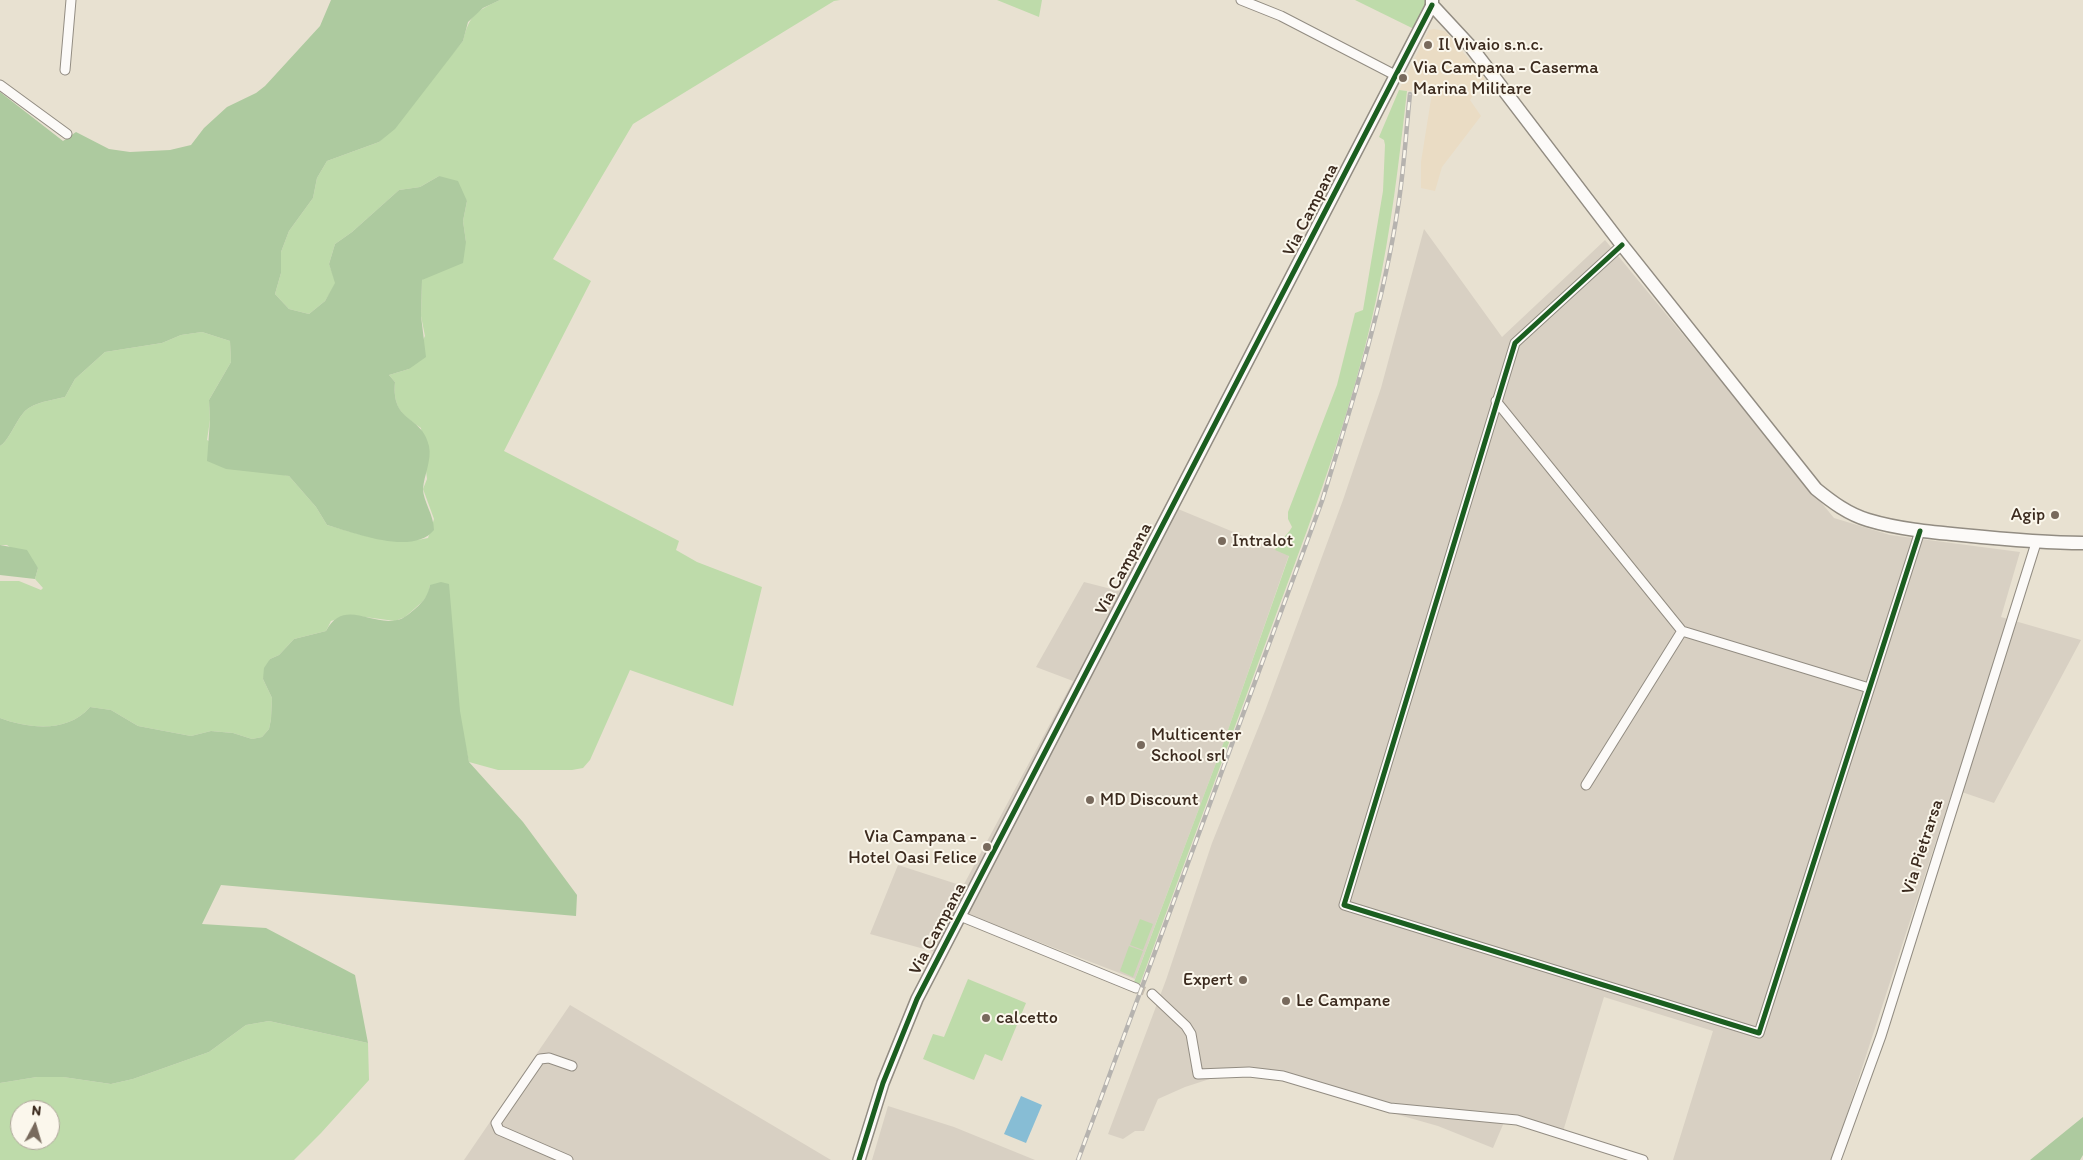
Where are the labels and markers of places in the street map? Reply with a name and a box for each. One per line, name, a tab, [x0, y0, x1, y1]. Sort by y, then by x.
place label: Il Vivaio s.n.c.	[1438, 34, 1543, 56]
marker: Il Vivaio s.n.c.	[1422, 39, 1434, 51]
place label: Via Campana - Caserma Marina Militare	[1413, 57, 1599, 100]
marker: Via Campana - Caserma Marina Militare	[1397, 72, 1409, 84]
place label: Agip	[2011, 504, 2045, 526]
marker: Agip	[2049, 509, 2061, 521]
place label: Intralot	[1232, 530, 1293, 552]
marker: Intralot	[1216, 535, 1228, 547]
place label: Multicenter School srl	[1151, 724, 1241, 766]
marker: Multicenter School srl	[1135, 739, 1147, 751]
place label: MD Discount	[1100, 789, 1198, 811]
marker: MD Discount	[1084, 794, 1096, 806]
place label: Via Campana - Hotel Oasi Felice	[848, 826, 977, 869]
marker: Via Campana - Hotel Oasi Felice	[981, 841, 993, 853]
place label: Expert	[1183, 969, 1233, 991]
marker: Expert	[1237, 974, 1249, 986]
place label: Le Campane	[1296, 990, 1390, 1012]
marker: Le Campane	[1280, 995, 1292, 1007]
place label: calcetto	[996, 1007, 1058, 1029]
marker: calcetto	[980, 1012, 992, 1024]

